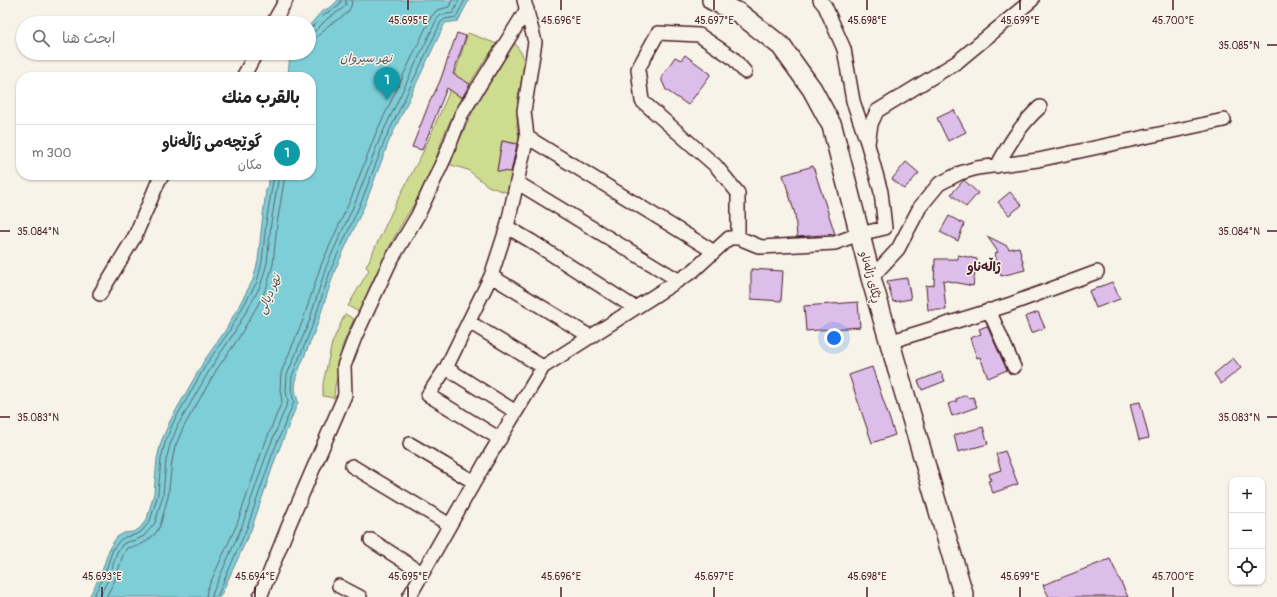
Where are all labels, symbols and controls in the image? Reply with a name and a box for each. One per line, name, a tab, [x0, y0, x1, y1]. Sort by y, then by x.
text: 45.695°E	[388, 15, 428, 27]
text: 45.696°E	[541, 15, 581, 27]
text: 45.697°E	[694, 15, 734, 27]
text: 45.698°E	[848, 15, 887, 27]
text: 45.699°E	[1000, 15, 1040, 27]
text: 45.700°E	[1152, 15, 1194, 27]
search box	[16, 16, 316, 60]
icon: search	[30, 27, 52, 49]
text: ابحث هنا	[62, 29, 115, 48]
text: 35.085°N	[1218, 40, 1260, 52]
water label: نهر سیروان	[340, 51, 394, 66]
pin: 1	[374, 67, 400, 100]
text: بالقرب منك	[222, 87, 300, 108]
text: گوێچەمی ژاڵەناو	[162, 133, 262, 152]
text: 300 m	[32, 145, 71, 161]
text: 1	[284, 145, 290, 161]
text: مكان	[238, 157, 262, 173]
text: 35.084°N	[17, 226, 59, 238]
text: 35.084°N	[1218, 226, 1260, 238]
street label: ڕێگای ژاڵەناو	[855, 248, 886, 305]
district label: ژاڵەناو	[966, 257, 1001, 276]
water label: نهر ديالى	[254, 270, 285, 316]
your location	[824, 328, 844, 348]
text: 35.083°N	[17, 412, 59, 424]
text: 35.083°N	[1218, 412, 1260, 424]
map controls	[1229, 477, 1265, 585]
button: +	[1229, 477, 1265, 513]
button: −	[1229, 513, 1265, 549]
button: locate	[1229, 549, 1265, 585]
text: 45.693°E	[82, 571, 122, 583]
text: 45.694°E	[235, 571, 275, 583]
text: 45.695°E	[388, 571, 428, 583]
text: 45.696°E	[541, 571, 581, 583]
text: 45.697°E	[694, 571, 734, 583]
text: 45.698°E	[848, 571, 887, 583]
text: 45.699°E	[1000, 571, 1040, 583]
text: 45.700°E	[1152, 571, 1194, 583]

